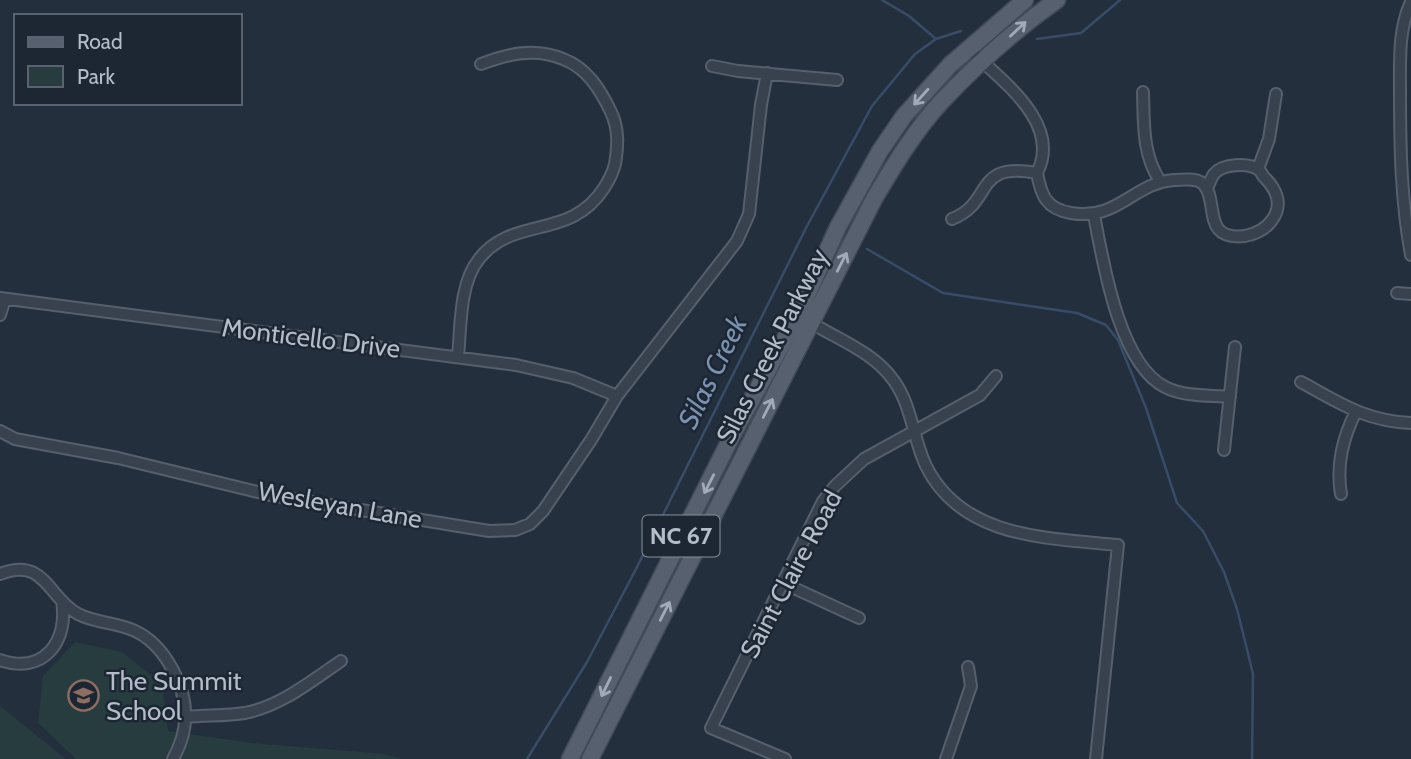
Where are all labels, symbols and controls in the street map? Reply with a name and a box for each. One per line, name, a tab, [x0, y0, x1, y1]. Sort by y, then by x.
legend	[14, 14, 242, 105]
one-way arrow	[1009, 21, 1026, 38]
text: Road	[77, 29, 123, 54]
text: Park	[77, 64, 115, 89]
one-way arrow	[913, 88, 929, 106]
street label: Silas Creek Parkway	[709, 243, 835, 449]
one-way arrow	[835, 252, 849, 273]
water label: Silas Creek	[670, 310, 754, 434]
street label: Monticello Drive	[220, 311, 402, 365]
one-way arrow	[761, 398, 775, 419]
one-way arrow	[701, 473, 715, 494]
street label: Wesleyan Lane	[255, 475, 425, 535]
street label: Saint Claire Road	[733, 485, 849, 663]
road number: NC 67	[642, 516, 720, 556]
one-way arrow	[659, 601, 673, 622]
place label: The Summit School	[106, 665, 242, 727]
one-way arrow	[599, 676, 612, 697]
school or university icon: The Summit School	[66, 679, 100, 713]

